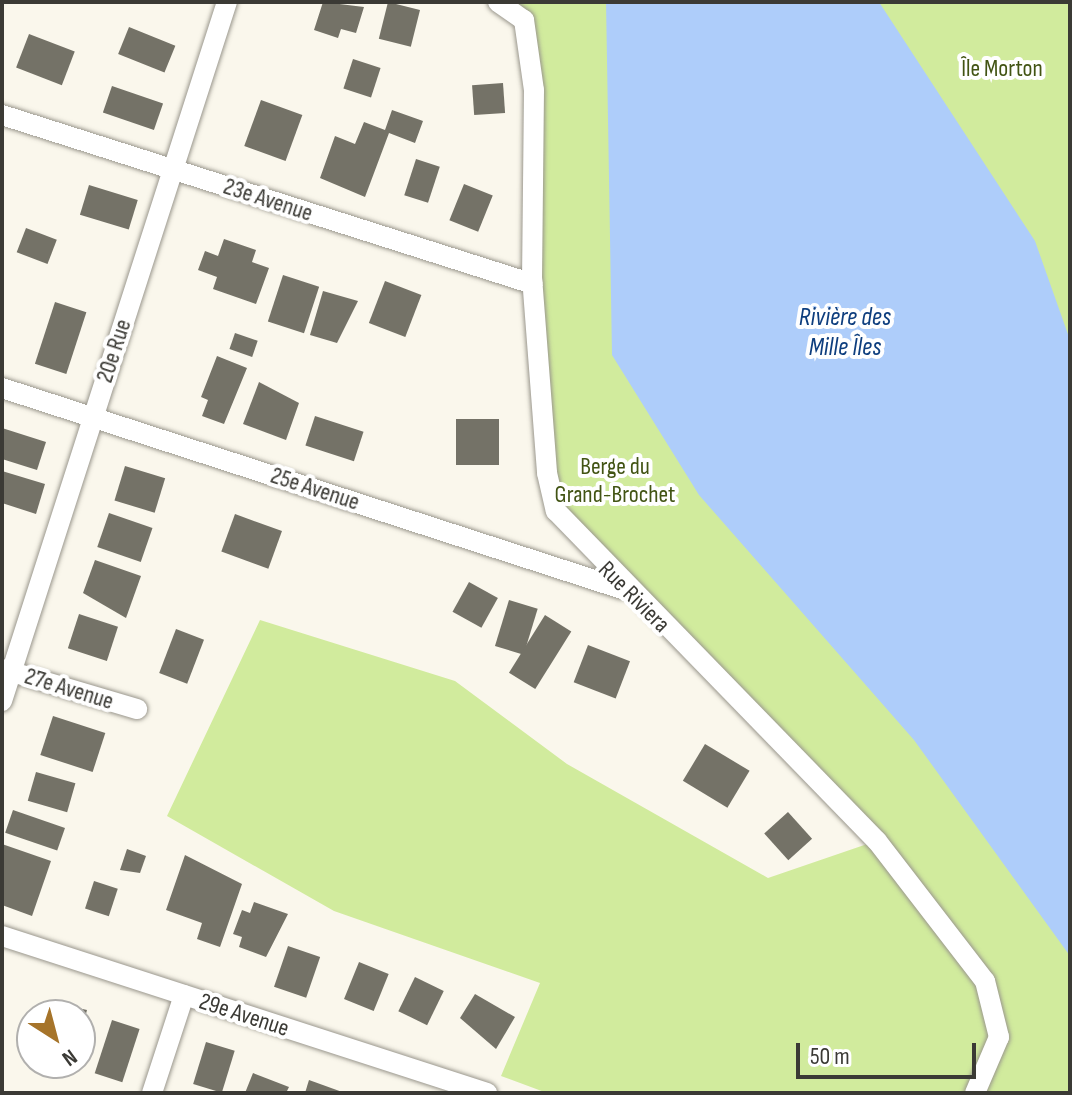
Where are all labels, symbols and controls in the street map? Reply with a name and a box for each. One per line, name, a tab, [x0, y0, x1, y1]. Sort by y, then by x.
park label: Île Morton	[961, 55, 1043, 83]
street label: 23e Avenue	[220, 172, 316, 228]
water label: Rivière des Mille Îles	[799, 302, 891, 364]
street label: 20e Rue	[90, 316, 138, 386]
park label: Berge du Grand-Brochet	[555, 453, 675, 509]
street label: 25e Avenue	[267, 461, 363, 517]
street label: Rue Riviera	[592, 555, 676, 639]
street label: 27e Avenue	[21, 662, 117, 716]
street label: 29e Avenue	[195, 987, 293, 1043]
north arrow	[16, 999, 96, 1079]
scale bar	[800, 1027, 980, 1077]
text: 50 m	[810, 1042, 850, 1071]
text: N	[57, 1043, 82, 1072]

